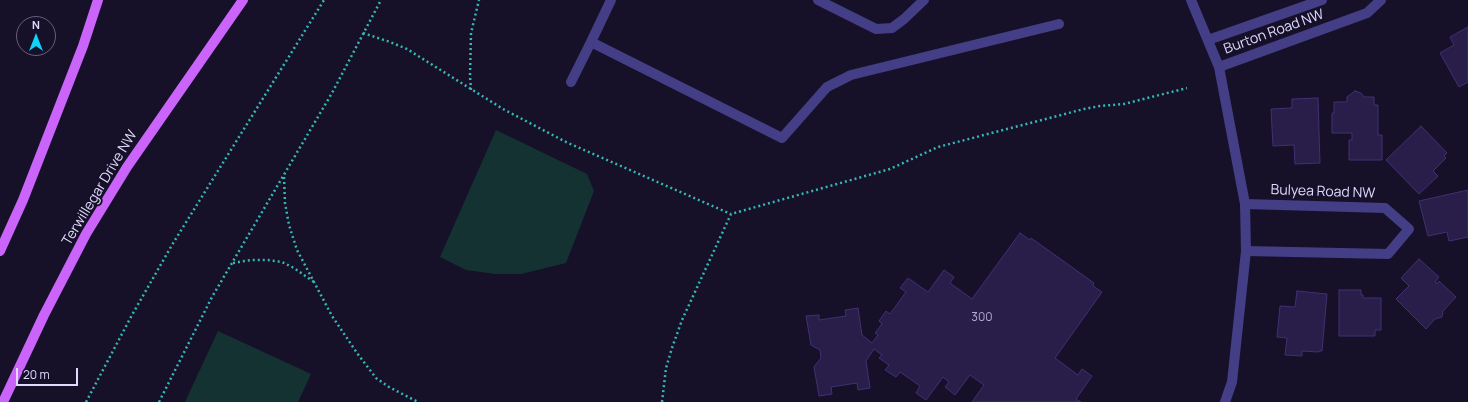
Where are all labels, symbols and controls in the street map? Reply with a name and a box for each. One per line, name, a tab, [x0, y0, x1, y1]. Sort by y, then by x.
street label: Burton Road NW	[1222, 6, 1326, 58]
north arrow	[16, 16, 56, 56]
text: N	[32, 17, 40, 32]
street label: Terwillegar Drive NW	[59, 127, 141, 249]
street label: Bulyea Road NW	[1270, 182, 1376, 202]
house number: 300	[971, 311, 993, 325]
scale bar	[18, 360, 80, 386]
text: 20 m	[23, 366, 50, 383]

